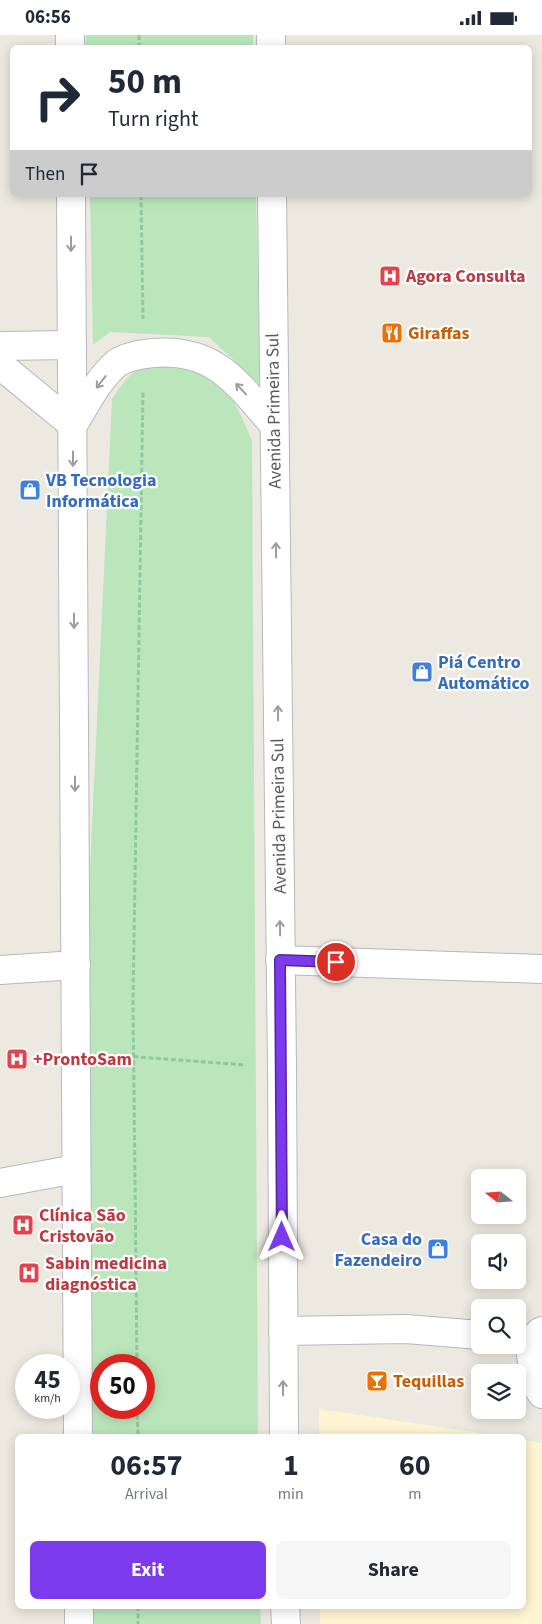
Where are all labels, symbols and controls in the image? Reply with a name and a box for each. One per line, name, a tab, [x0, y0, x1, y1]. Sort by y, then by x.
text: 06:56	[25, 4, 71, 31]
text: 50 m	[108, 57, 182, 107]
icon: right	[25, 65, 90, 130]
text: Turn right	[108, 103, 198, 135]
icon: arrive	[75, 160, 103, 188]
text: Then	[25, 161, 65, 188]
one-way arrow	[66, 235, 76, 251]
hospital icon: Agora Consulta	[378, 264, 402, 288]
place label: Agora Consulta	[405, 264, 525, 289]
restaurant icon: Giraffas	[380, 321, 404, 345]
place label: Giraffas	[408, 321, 470, 346]
street label: Avenida Primeira Sul	[260, 333, 288, 489]
one-way arrow	[95, 375, 106, 388]
one-way arrow	[235, 382, 247, 395]
one-way arrow	[68, 450, 78, 466]
place label: VB Tecnologia Informática	[45, 468, 156, 514]
shop icon: VB Tecnologia Informática	[18, 478, 42, 502]
one-way arrow	[271, 542, 281, 558]
one-way arrow	[69, 612, 79, 629]
place label: Piá Centro Automático	[437, 650, 529, 696]
shop icon: Piá Centro Automático	[410, 660, 434, 684]
one-way arrow	[273, 705, 283, 721]
street label: Avenida Primeira Sul	[265, 738, 293, 894]
one-way arrow	[70, 775, 80, 791]
one-way arrow	[275, 920, 285, 936]
pin	[315, 941, 357, 983]
icon: arrive	[322, 948, 350, 976]
hospital icon: +ProntoSam	[5, 1047, 29, 1071]
place label: +ProntoSam	[33, 1047, 132, 1072]
north arrow	[471, 1169, 526, 1224]
map controls	[471, 1169, 526, 1419]
place label: Clínica São Cristovão	[39, 1203, 126, 1249]
position arrow	[255, 1210, 307, 1262]
hospital icon: Clínica São Cristovão	[11, 1213, 35, 1237]
place label: Casa do Fazendeiro	[334, 1227, 422, 1273]
button: sound	[471, 1234, 526, 1289]
shop icon: Casa do Fazendeiro	[426, 1237, 450, 1261]
place label: Sabin medicina diagnóstica	[45, 1251, 167, 1297]
hospital icon: Sabin medicina diagnóstica	[17, 1261, 41, 1285]
button: search	[471, 1299, 526, 1354]
speed limit sign: 50	[90, 1354, 155, 1419]
text: 45	[34, 1362, 61, 1398]
button: layers	[471, 1364, 526, 1419]
bar icon: Tequillas	[365, 1369, 389, 1393]
place label: Tequillas	[393, 1369, 464, 1394]
one-way arrow	[278, 1380, 288, 1396]
text: km/h	[34, 1390, 61, 1407]
text: 06:57	[110, 1444, 183, 1487]
text: 1	[283, 1444, 299, 1487]
text: 60	[399, 1444, 431, 1487]
text: Arrival	[125, 1483, 168, 1505]
text: min	[278, 1483, 304, 1505]
text: m	[408, 1483, 422, 1505]
button: Exit	[30, 1541, 266, 1599]
button: Share	[276, 1541, 511, 1599]

